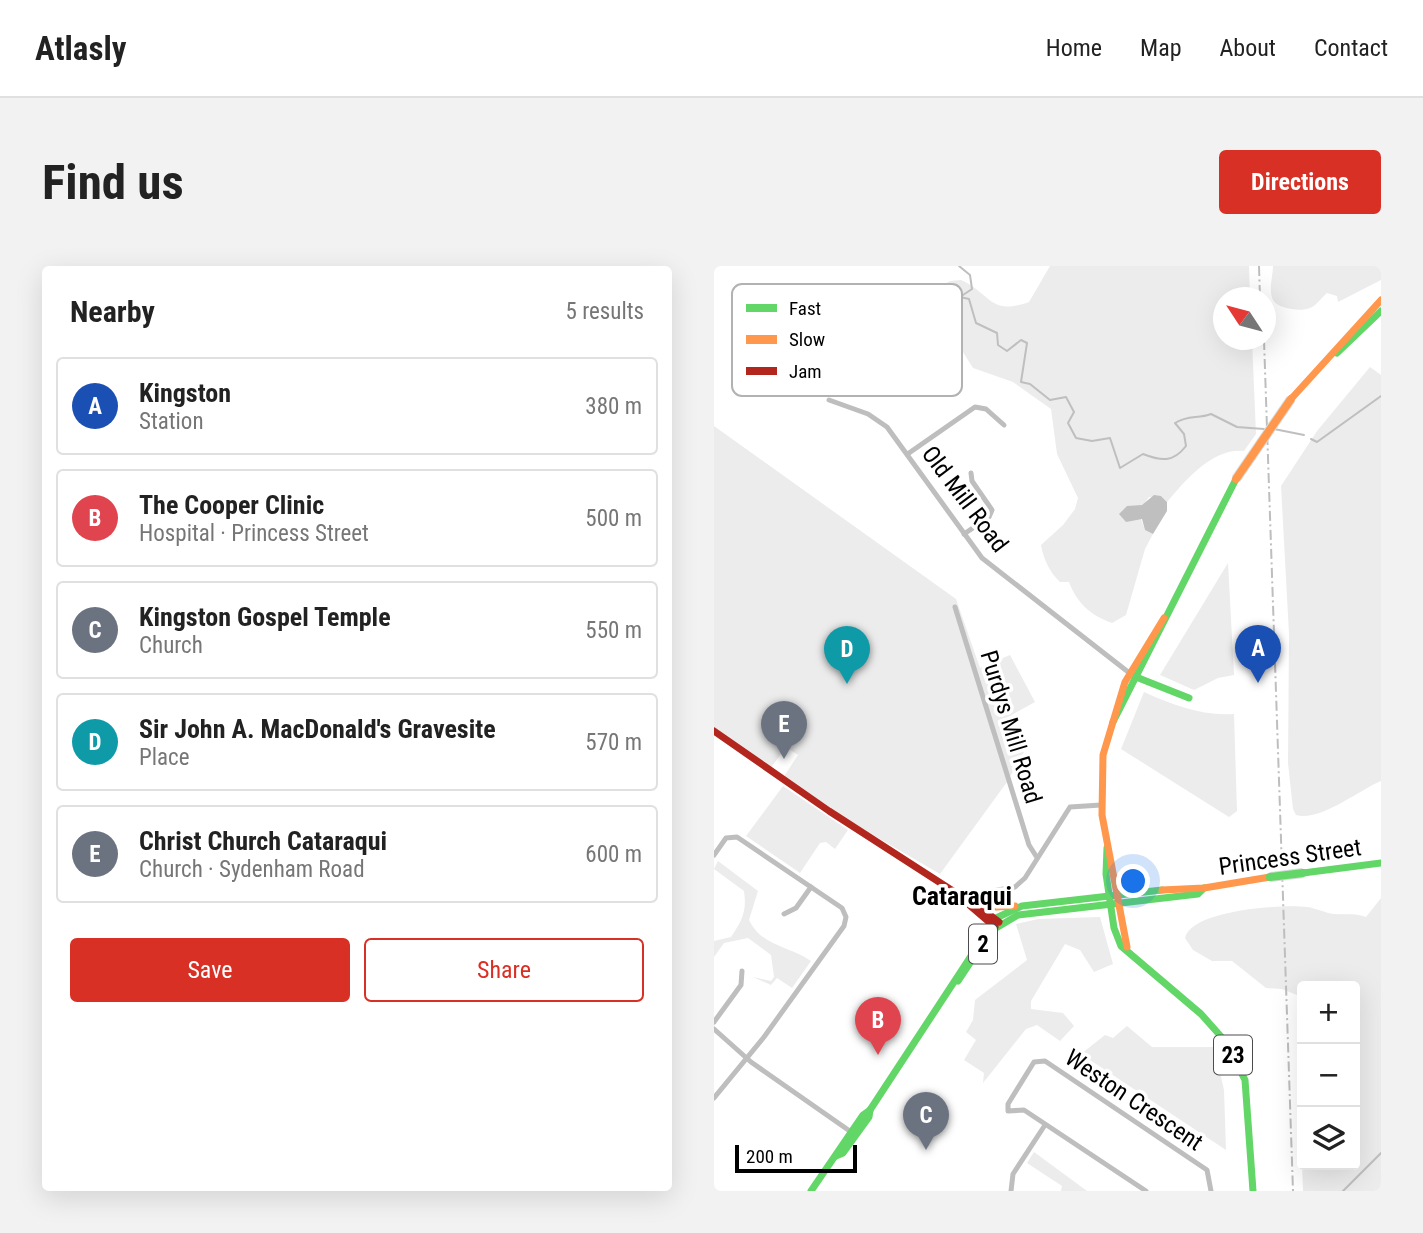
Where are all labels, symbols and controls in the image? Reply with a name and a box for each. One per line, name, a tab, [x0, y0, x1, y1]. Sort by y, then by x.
text: Atlasly	[35, 29, 126, 68]
text: Home	[1046, 34, 1102, 62]
text: Map	[1140, 34, 1182, 62]
text: About	[1220, 34, 1276, 62]
text: Contact	[1314, 34, 1388, 62]
button: Directions	[1219, 150, 1381, 214]
text: Find us	[42, 154, 184, 211]
legend	[732, 284, 962, 396]
north arrow	[1213, 287, 1276, 350]
text: Nearby	[70, 294, 155, 329]
text: Fast	[789, 297, 821, 320]
text: 5 results	[566, 298, 644, 325]
text: Slow	[789, 328, 825, 351]
text: Jam	[789, 360, 822, 383]
text: Kingston	[139, 378, 231, 408]
text: A	[88, 393, 102, 420]
text: 380 m	[585, 393, 642, 420]
text: Station	[139, 408, 204, 435]
street label: Old Mill Road	[916, 440, 1014, 558]
text: The Cooper Clinic	[139, 490, 324, 520]
text: B	[89, 505, 101, 532]
text: 500 m	[585, 505, 642, 532]
text: Hospital · Princess Street	[139, 520, 369, 547]
text: Kingston Gospel Temple	[139, 602, 391, 632]
text: C	[88, 617, 102, 644]
text: 550 m	[585, 617, 642, 644]
pin: A	[1235, 625, 1281, 683]
pin: D	[824, 626, 870, 684]
text: Church	[139, 632, 203, 659]
street label: Purdys Mill Road	[974, 647, 1048, 807]
pin: E	[761, 701, 807, 759]
text: Sir John A. MacDonald's Gravesite	[139, 714, 496, 744]
text: D	[89, 729, 102, 756]
text: 570 m	[585, 729, 642, 756]
text: Place	[139, 744, 189, 771]
text: Christ Church Cataraqui	[139, 826, 387, 856]
street label: Princess Street	[1217, 833, 1363, 881]
text: E	[89, 841, 101, 868]
text: 600 m	[585, 841, 642, 868]
text: Church · Sydenham Road	[139, 856, 365, 883]
your location	[1116, 864, 1150, 898]
district label: Cataraqui	[912, 881, 1012, 911]
road number: 2	[969, 924, 997, 964]
button: Save	[70, 938, 350, 1002]
button: Share	[364, 938, 644, 1002]
map controls	[1297, 981, 1360, 1170]
button: +	[1297, 981, 1360, 1044]
pin: B	[855, 997, 901, 1055]
road number: 23	[1214, 1035, 1252, 1074]
street label: Weston Crescent	[1060, 1044, 1208, 1156]
button: −	[1297, 1044, 1360, 1107]
pin: C	[903, 1092, 949, 1150]
button: layers	[1297, 1107, 1360, 1170]
scale bar	[735, 1142, 858, 1174]
text: 200 m	[746, 1145, 793, 1168]

